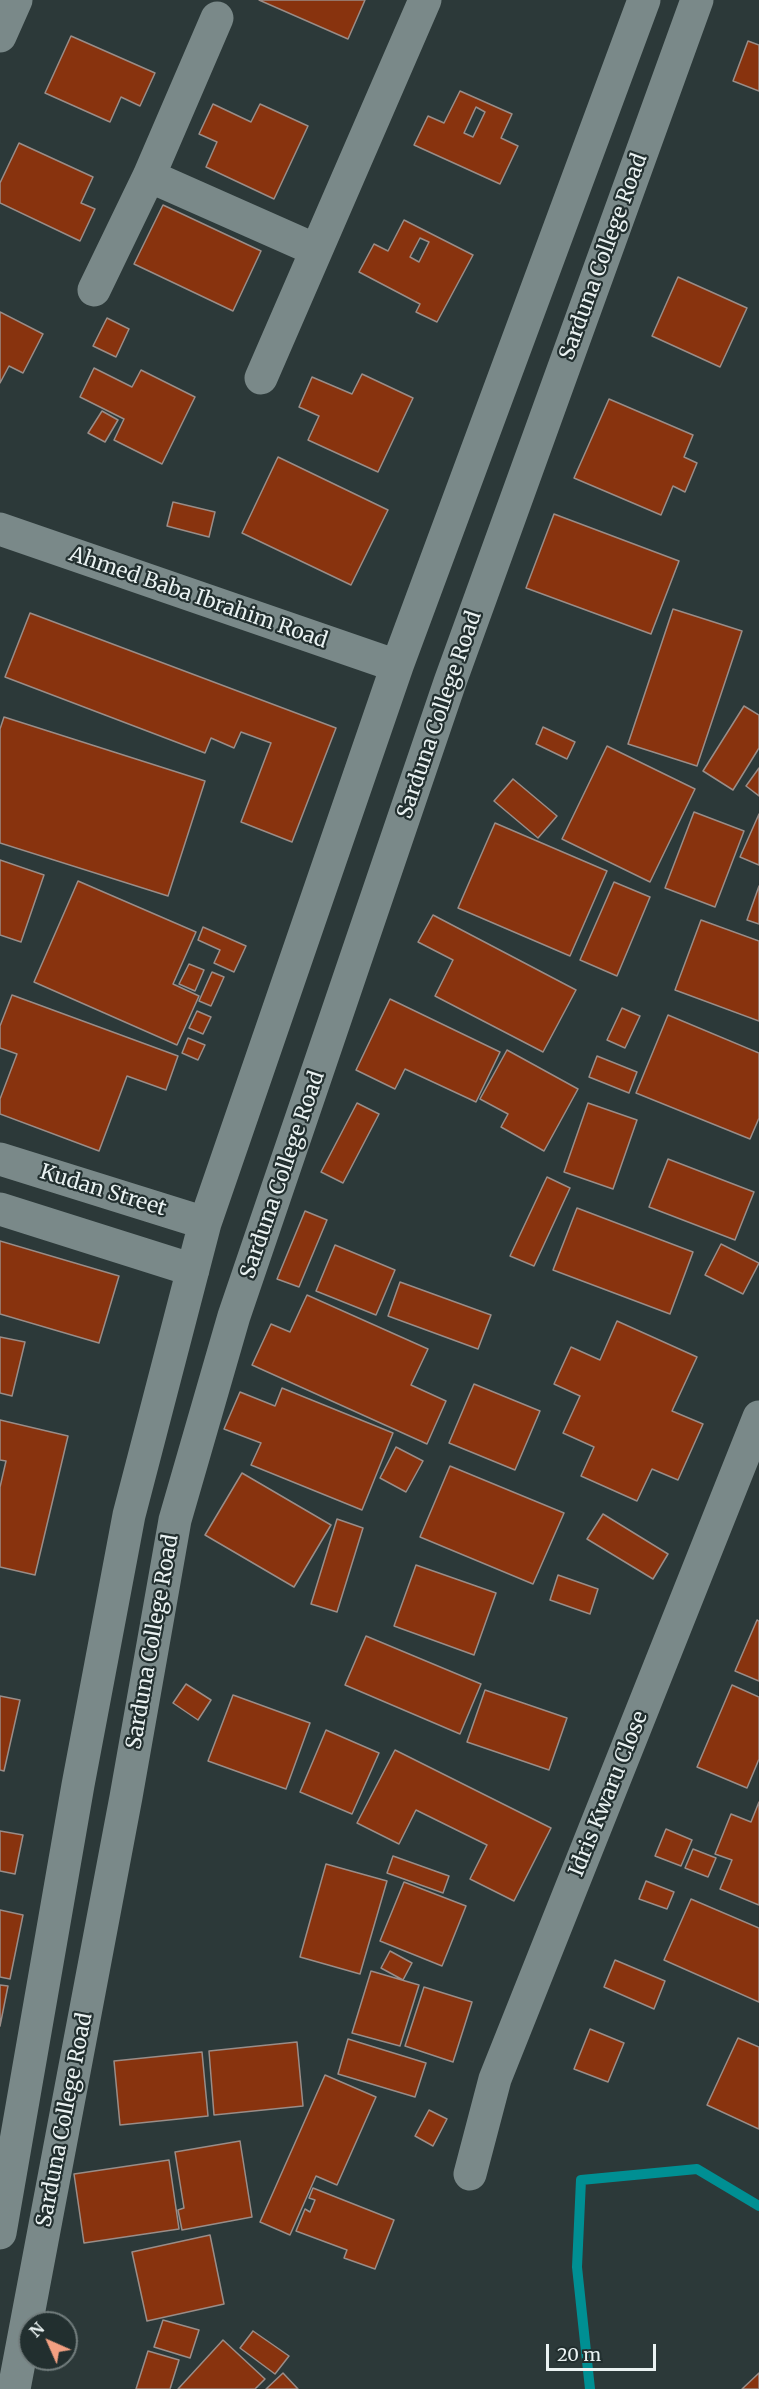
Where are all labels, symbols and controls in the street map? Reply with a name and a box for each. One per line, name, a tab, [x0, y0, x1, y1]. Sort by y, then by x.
street label: Sarduna College Road	[555, 150, 653, 364]
street label: Ahmed Baba Ibrahim Road	[66, 542, 330, 654]
street label: Sarduna College Road	[393, 608, 487, 822]
street label: Sarduna College Road	[236, 1068, 330, 1282]
street label: Kudan Street	[37, 1160, 169, 1222]
street label: Sarduna College Road	[122, 1533, 184, 1751]
street label: Idris Kwaru Close	[564, 1708, 654, 1880]
street label: Sarduna College Road	[32, 2011, 98, 2229]
north arrow	[18, 2311, 78, 2371]
text: N	[25, 2318, 48, 2341]
scale bar	[549, 2332, 658, 2370]
text: 20 m	[557, 2343, 601, 2366]

